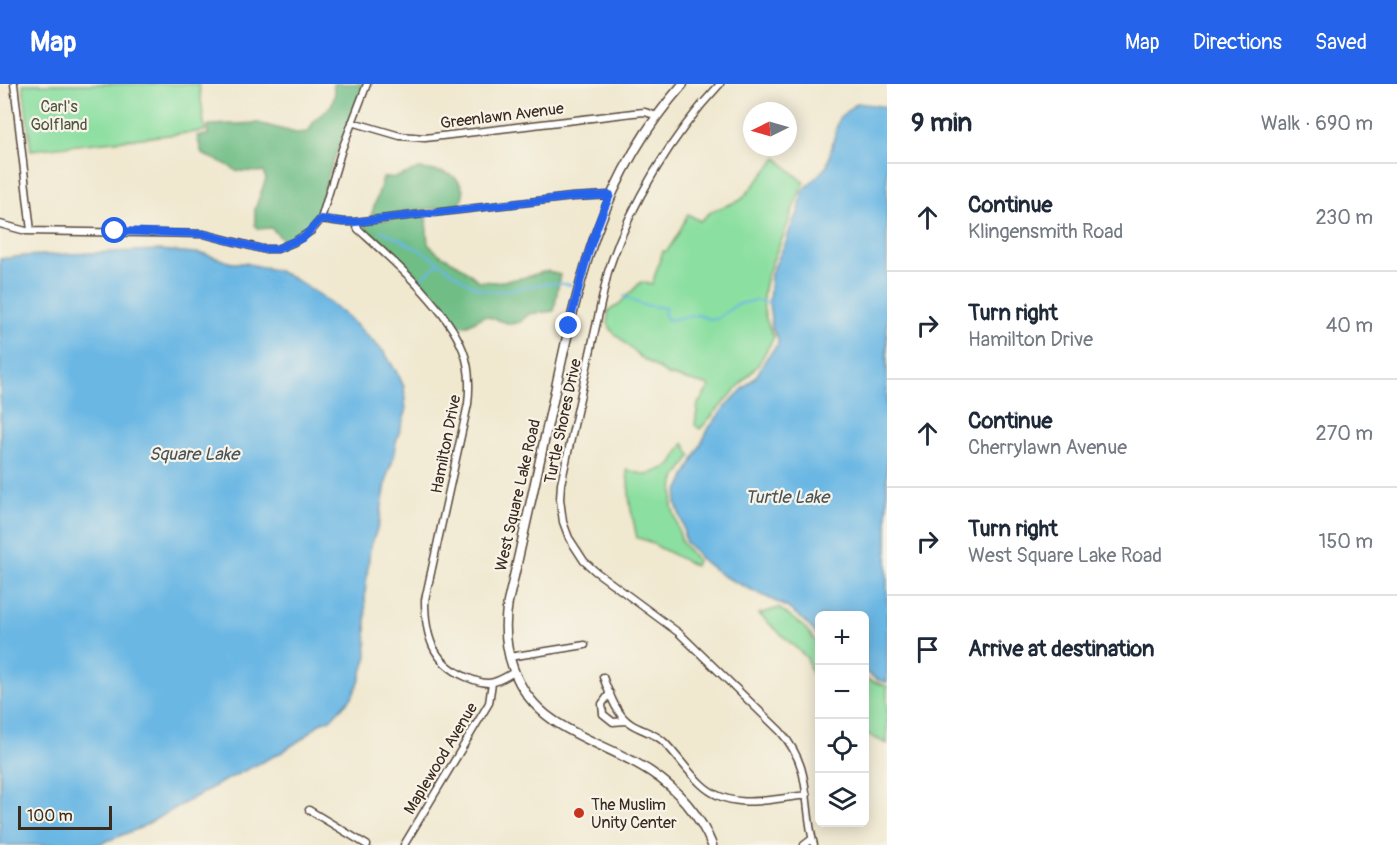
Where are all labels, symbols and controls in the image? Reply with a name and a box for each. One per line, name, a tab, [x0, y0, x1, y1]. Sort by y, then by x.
text: Map	[30, 25, 76, 60]
text: Map	[1125, 29, 1160, 56]
text: Directions	[1193, 29, 1282, 56]
text: Saved	[1315, 29, 1367, 56]
park label: Carl's Golfland	[30, 97, 88, 135]
street label: Greenlawn Avenue	[439, 98, 565, 133]
north arrow	[743, 102, 797, 156]
text: 9 min	[911, 107, 972, 139]
text: Walk · 690 m	[1261, 111, 1373, 136]
text: Continue	[968, 191, 1052, 219]
icon: ahead	[911, 201, 944, 234]
text: 230 m	[1316, 205, 1373, 230]
route start	[101, 217, 127, 243]
text: Klingensmith Road	[968, 219, 1123, 244]
text: Turn right	[968, 299, 1058, 327]
icon: right	[911, 309, 944, 342]
route end	[555, 312, 581, 338]
text: 40 m	[1326, 313, 1373, 338]
text: Hamilton Drive	[968, 327, 1093, 352]
street label: Turtle Shores Drive	[540, 357, 586, 486]
street label: Hamilton Drive	[427, 393, 465, 495]
text: Continue	[968, 407, 1052, 435]
street label: West Square Lake Road	[491, 417, 545, 573]
icon: ahead	[911, 417, 944, 450]
text: 270 m	[1315, 421, 1373, 446]
text: Cherrylawn Avenue	[968, 435, 1127, 460]
water label: Square Lake	[149, 443, 241, 466]
water label: Turtle Lake	[745, 486, 831, 509]
text: Turn right	[968, 515, 1058, 543]
icon: right	[911, 525, 944, 558]
text: 150 m	[1319, 529, 1373, 554]
text: West Square Lake Road	[968, 543, 1162, 568]
map controls	[815, 611, 869, 827]
button: +	[815, 611, 869, 665]
icon: arrive	[911, 633, 944, 666]
text: Arrive at destination	[968, 635, 1154, 663]
button: −	[815, 665, 869, 719]
street label: Maplewood Avenue	[400, 699, 482, 818]
button: locate	[815, 719, 869, 773]
button: layers	[815, 773, 869, 827]
place label: The Muslim Unity Center	[591, 795, 677, 833]
scale bar	[18, 803, 112, 830]
text: 100 m	[27, 806, 73, 826]
marker: The Muslim Unity Center	[572, 806, 586, 820]

